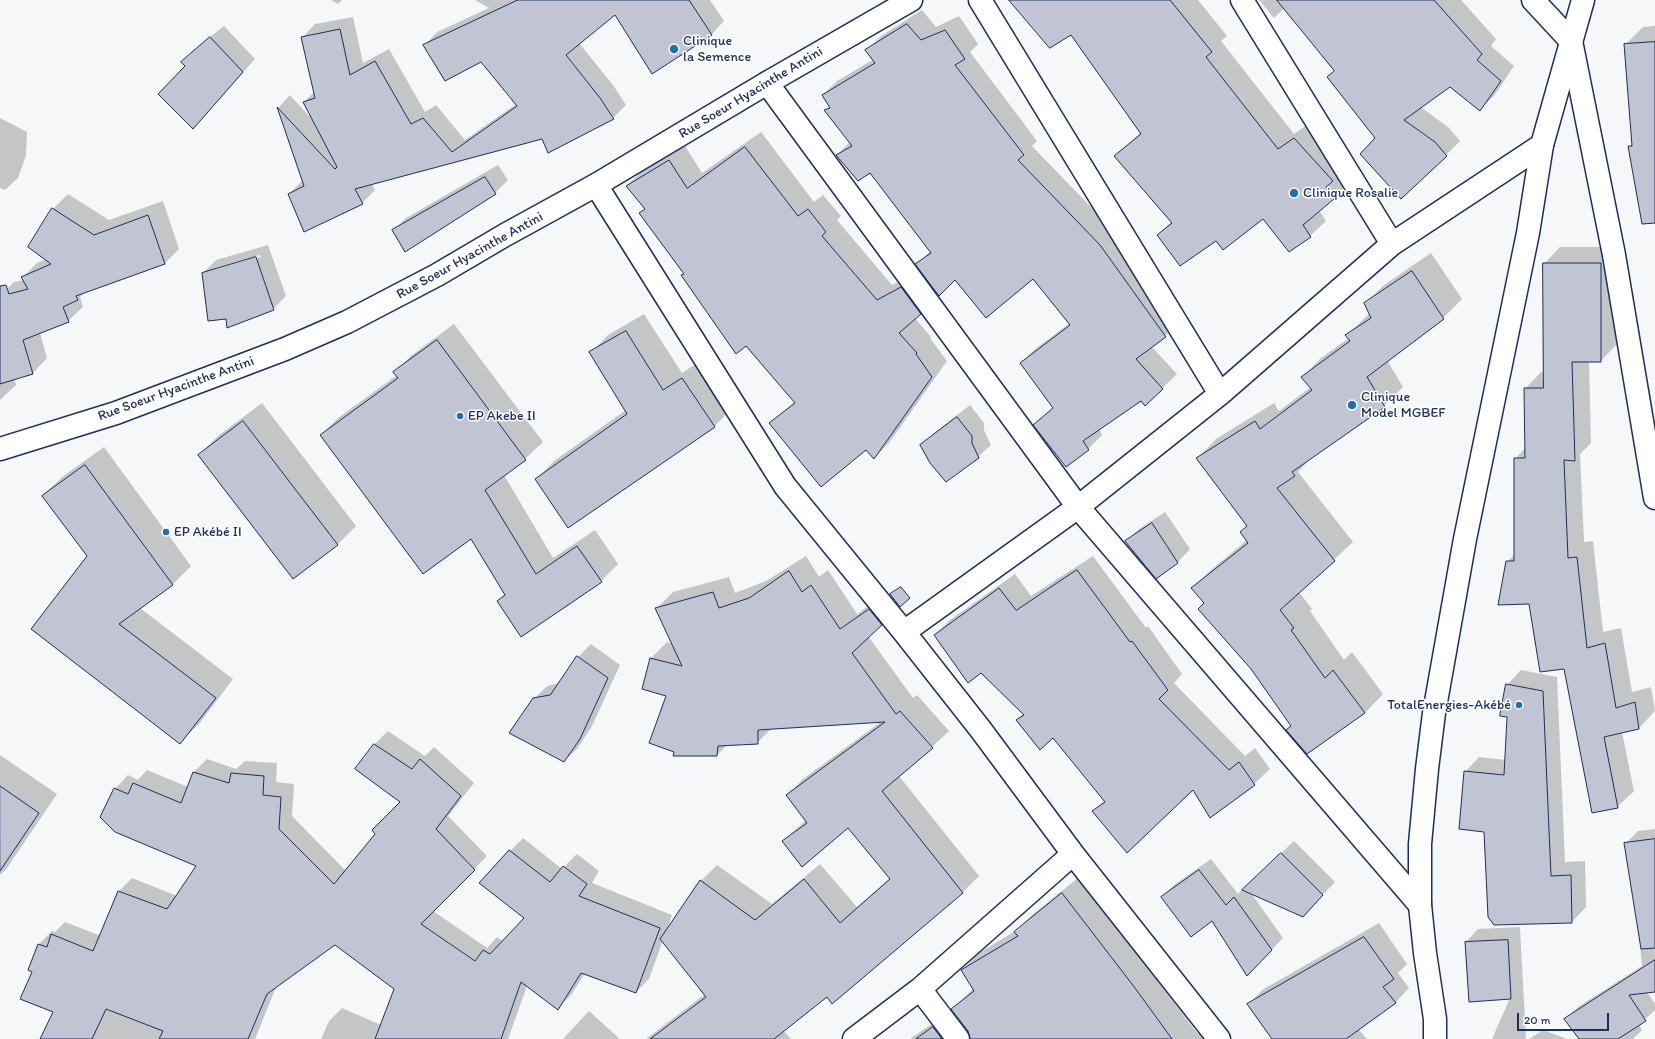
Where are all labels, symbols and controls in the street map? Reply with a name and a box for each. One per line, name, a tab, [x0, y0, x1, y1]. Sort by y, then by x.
place label: Clinique la Semence	[683, 33, 751, 66]
marker: Clinique la Semence	[668, 43, 680, 55]
street label: Rue Soeur Hyacinthe Antini	[676, 43, 826, 143]
place label: Clinique Rosalie	[1303, 185, 1398, 201]
marker: Clinique Rosalie	[1288, 187, 1300, 199]
street label: Rue Soeur Hyacinthe Antini	[394, 209, 546, 303]
street label: Rue Soeur Hyacinthe Antini	[96, 353, 256, 425]
place label: Clinique Model MGBEF	[1361, 389, 1445, 422]
marker: Clinique Model MGBEF	[1346, 399, 1358, 411]
place label: EP Akebe II	[468, 408, 536, 424]
marker: EP Akebe II	[455, 411, 465, 421]
place label: EP Akébé II	[174, 524, 242, 540]
marker: EP Akébé II	[161, 527, 171, 537]
place label: TotalEnergies-Akébé	[1387, 697, 1511, 713]
marker: TotalEnergies-Akébé	[1514, 700, 1524, 710]
scale bar	[1519, 1005, 1611, 1031]
text: 20 m	[1524, 1013, 1551, 1027]

